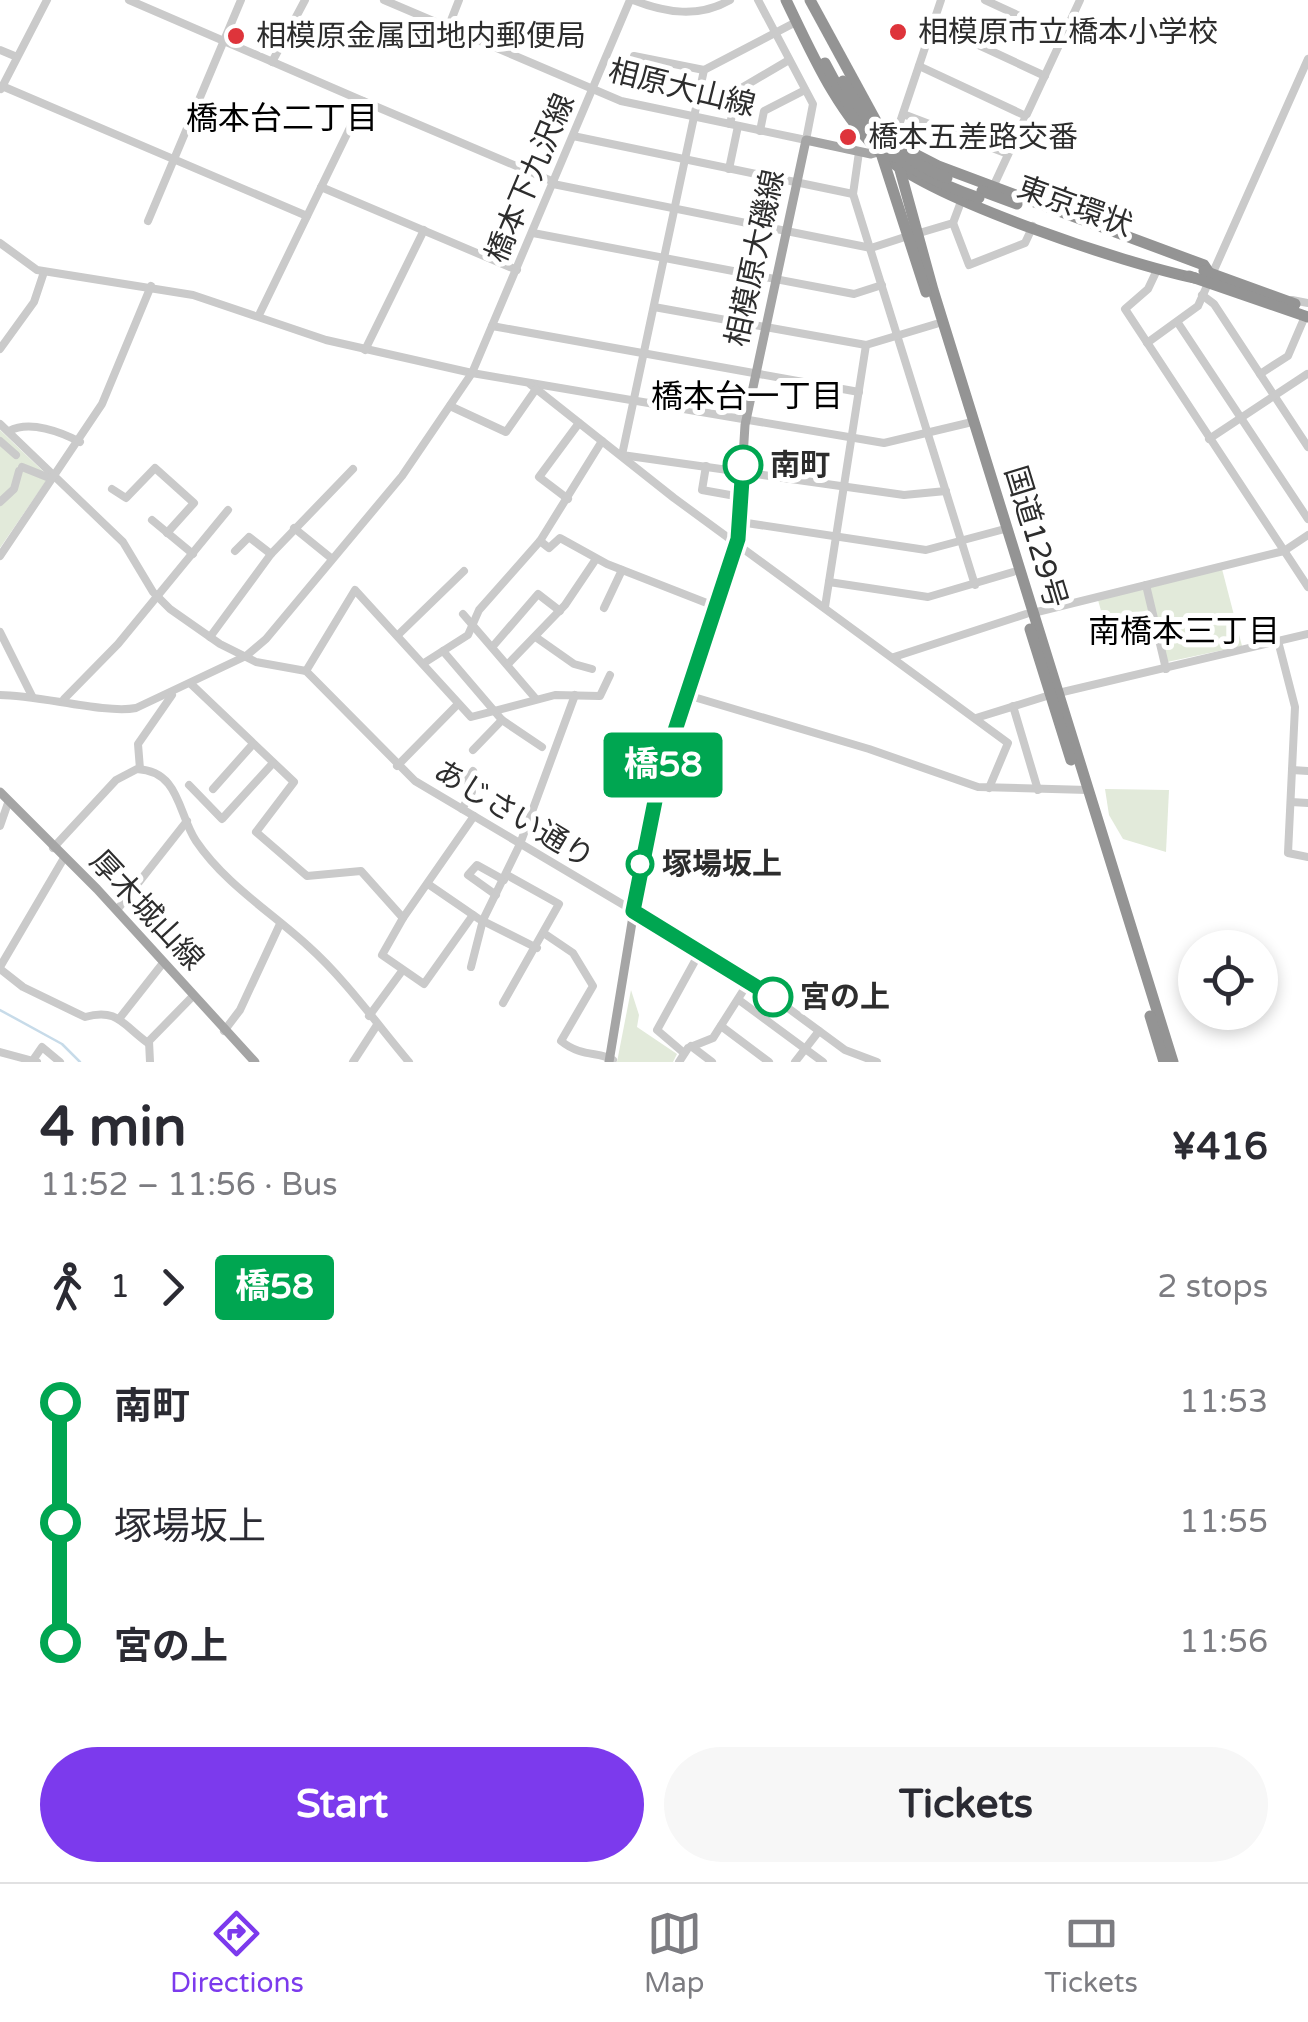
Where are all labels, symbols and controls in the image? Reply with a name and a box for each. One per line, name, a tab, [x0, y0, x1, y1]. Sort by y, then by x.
place label: 相模原市立橋本小学校	[918, 14, 1218, 51]
place label: 相模原金属団地内郵便局	[256, 18, 586, 55]
marker: 相模原市立橋本小学校	[887, 21, 909, 43]
marker: 相模原金属団地内郵便局	[225, 25, 247, 47]
street label: 相原大山線	[605, 52, 759, 125]
street label: 橋本下九沢線	[478, 88, 583, 268]
district label: 橋本台二丁目	[186, 100, 378, 138]
place label: 橋本五差路交番	[868, 119, 1078, 156]
marker: 橋本五差路交番	[837, 126, 859, 148]
street label: 相模原大磯線	[719, 166, 792, 350]
street label: 東京環状	[1012, 169, 1138, 244]
district label: 橋本台一丁目	[651, 378, 843, 416]
marker: 南町	[724, 446, 762, 484]
place label: 南町	[770, 447, 830, 484]
street label: 国道129号	[996, 462, 1075, 613]
district label: 南橋本三丁目	[1088, 613, 1280, 651]
line badge: 橋58	[606, 732, 720, 798]
text: 橋58	[624, 744, 702, 786]
street label: あじさい通り	[427, 752, 600, 877]
street label: 厚木城山線	[82, 843, 211, 978]
place label: 塚場坂上	[662, 846, 782, 883]
marker: 塚場坂上	[627, 851, 653, 877]
map controls	[1178, 930, 1278, 1030]
button: locate	[1178, 930, 1278, 1030]
marker: 宮の上	[754, 978, 792, 1016]
place label: 宮の上	[800, 979, 890, 1016]
text: 4 min	[40, 1095, 187, 1161]
text: ¥416	[1171, 1124, 1268, 1170]
text: 11:52 – 11:56 · Bus	[40, 1166, 338, 1204]
icon: walk	[40, 1260, 95, 1315]
icon: forward	[145, 1260, 200, 1315]
text: 橋58	[235, 1266, 314, 1308]
text: 1	[110, 1268, 130, 1306]
text: 2 stops	[1157, 1268, 1268, 1306]
text: 11:53	[1179, 1383, 1268, 1421]
text: 南町	[114, 1384, 190, 1430]
text: 11:55	[1179, 1503, 1268, 1541]
text: 塚場坂上	[114, 1504, 266, 1550]
text: 11:56	[1179, 1623, 1268, 1661]
text: 宮の上	[114, 1624, 228, 1670]
button: Start	[40, 1747, 644, 1862]
button: Tickets	[664, 1747, 1268, 1862]
tab: Directions	[170, 1906, 304, 2000]
tab: Map	[644, 1906, 704, 2000]
tab: Tickets	[1044, 1906, 1138, 2000]

